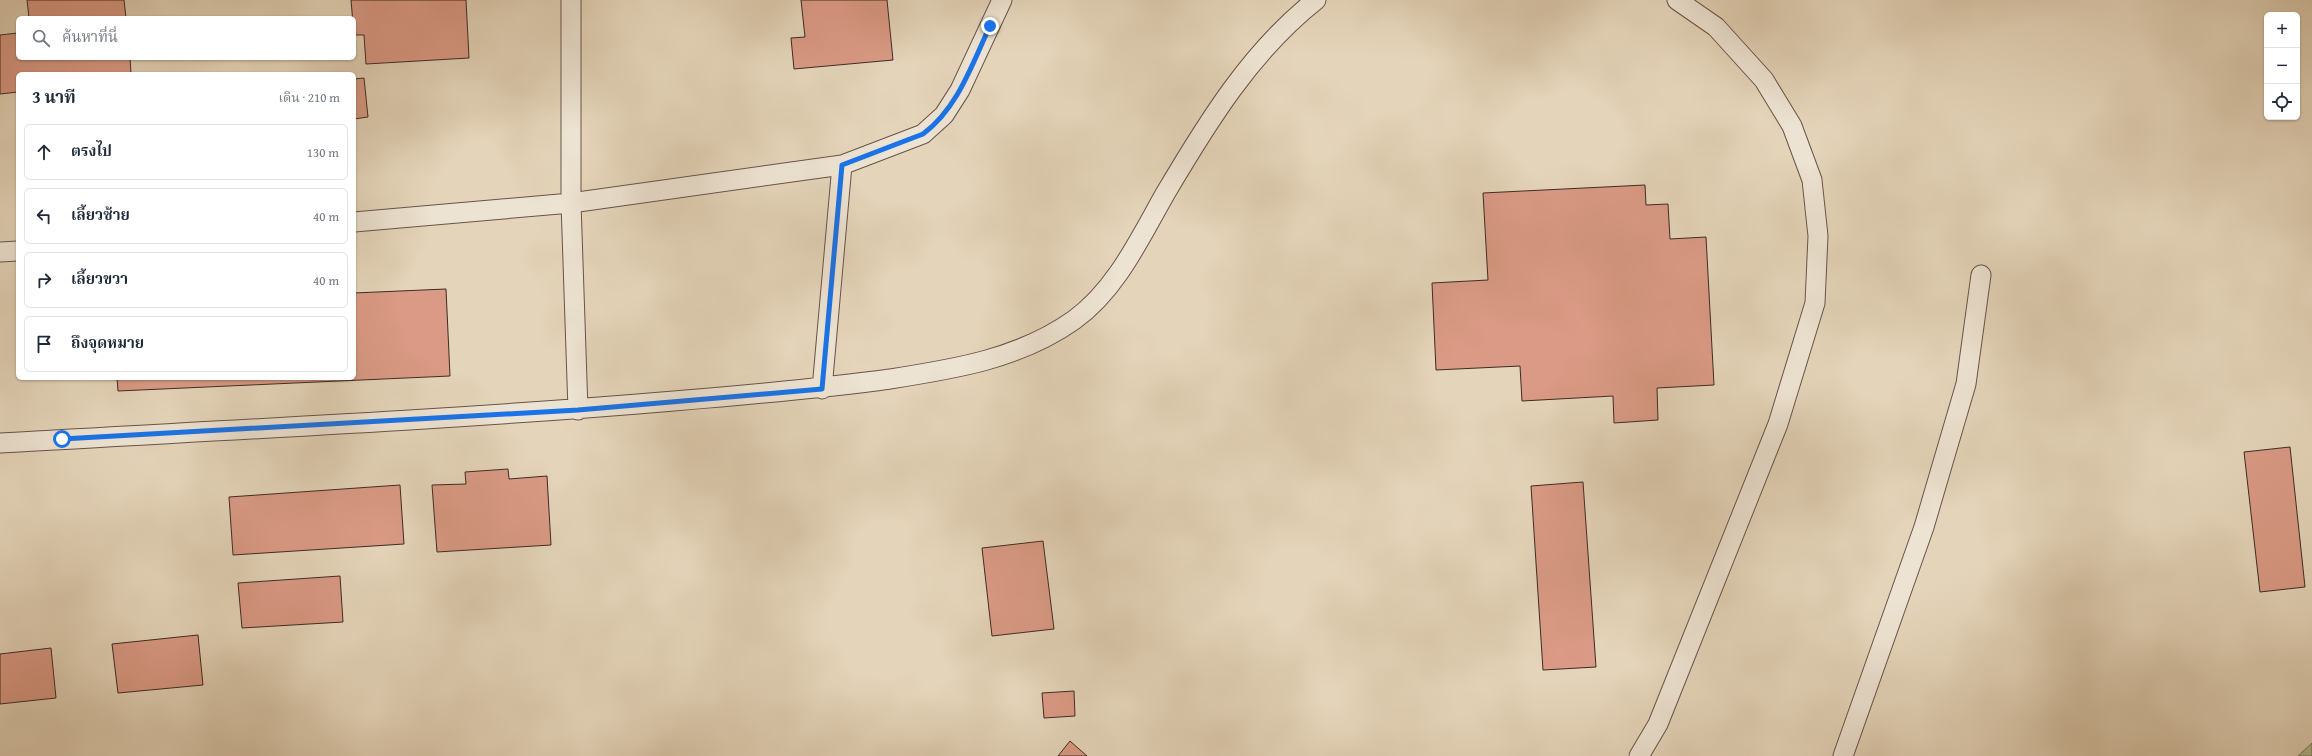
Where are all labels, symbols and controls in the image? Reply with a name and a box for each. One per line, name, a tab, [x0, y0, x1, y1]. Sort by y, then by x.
map controls	[2264, 12, 2300, 120]
button: +	[2264, 12, 2300, 48]
search box	[16, 16, 356, 60]
route end	[981, 17, 999, 35]
text: ค้นหาที่นี่	[62, 26, 118, 47]
icon: search	[30, 27, 52, 49]
button: −	[2264, 48, 2300, 84]
text: 3 นาที	[32, 84, 76, 109]
button: locate	[2264, 84, 2300, 120]
text: เดิน · 210 m	[279, 88, 340, 107]
text: ตรงไป	[71, 140, 112, 161]
icon: ahead	[33, 141, 55, 163]
text: 130 m	[307, 143, 339, 162]
text: เลี้ยวซ้าย	[71, 204, 130, 225]
icon: left	[33, 205, 55, 227]
text: 40 m	[313, 207, 339, 226]
text: เลี้ยวขวา	[71, 268, 128, 289]
icon: right	[33, 269, 55, 291]
text: 40 m	[313, 271, 339, 290]
text: ถึงจุดหมาย	[71, 332, 144, 353]
icon: arrive	[33, 333, 55, 355]
route start	[53, 430, 71, 448]

